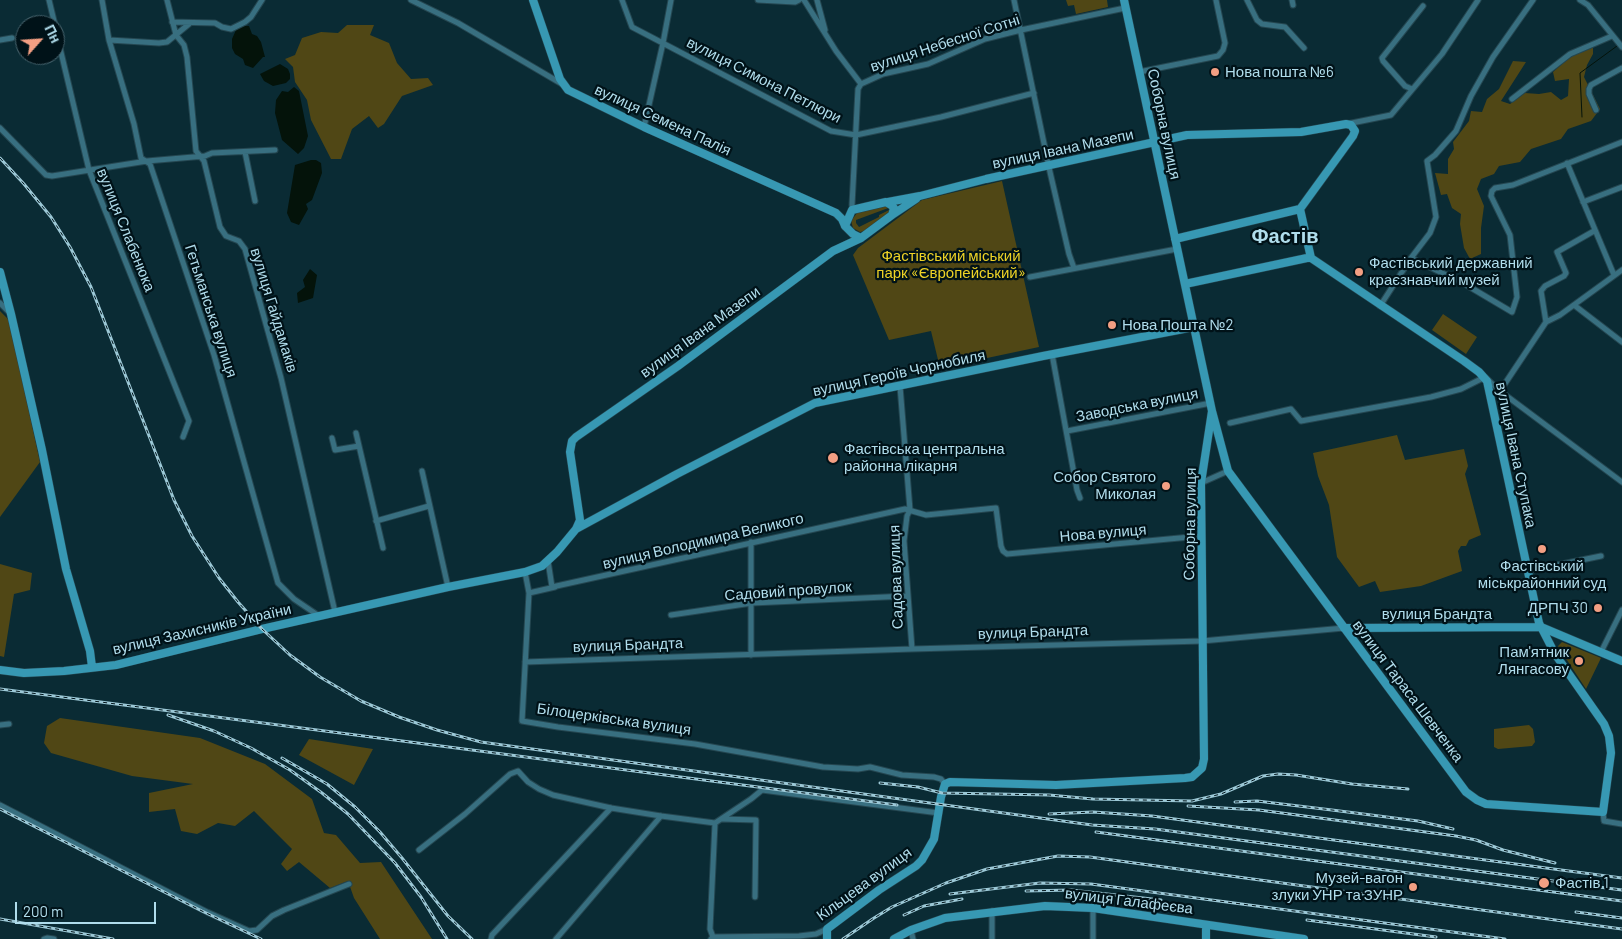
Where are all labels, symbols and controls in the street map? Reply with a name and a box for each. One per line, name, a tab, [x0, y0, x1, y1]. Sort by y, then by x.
street label: вулиця Небесної Сотні	[868, 10, 1022, 76]
north arrow	[15, 15, 65, 65]
text: Пн	[41, 22, 65, 46]
street label: вулиця Симона Петлюри	[684, 33, 844, 127]
place label: Нова пошта №6	[1225, 63, 1334, 81]
marker: Нова пошта №6	[1209, 66, 1221, 78]
street label: Соборна вулиця	[1143, 67, 1185, 181]
street label: вулиця Семена Палія	[592, 80, 734, 160]
street label: вулиця Івана Мазепи	[991, 125, 1135, 173]
street label: вулиця Слабенюка	[93, 166, 159, 294]
district label: Фастів	[1252, 224, 1318, 248]
street label: Гетьманська вулиця	[181, 242, 241, 380]
street label: вулиця Гайдамаків	[246, 246, 302, 374]
park label: Фастівський міський парк «Європейський»	[876, 247, 1026, 282]
place label: Фастівський державний краєзнавчий музей	[1369, 254, 1533, 289]
marker: Фастівський державний краєзнавчий музей	[1353, 266, 1365, 278]
street label: вулиця Івана Мазепи	[636, 282, 764, 382]
place label: Нова Пошта №2	[1122, 316, 1234, 334]
marker: Нова Пошта №2	[1106, 319, 1118, 331]
street label: вулиця Героїв Чорнобиля	[811, 346, 987, 400]
street label: вулиця Івана Ступака	[1492, 380, 1540, 530]
street label: Заводська вулиця	[1074, 384, 1200, 426]
place label: Фастівська центральна районна лікарня	[844, 440, 1005, 475]
marker: Фастівська центральна районна лікарня	[826, 451, 840, 465]
street label: Соборна вулиця	[1180, 467, 1200, 581]
place label: Собор Святого Миколая	[1053, 468, 1156, 503]
marker: Собор Святого Миколая	[1160, 480, 1172, 492]
street label: вулиця Володимира Великого	[601, 509, 805, 573]
street label: Нова вулиця	[1059, 520, 1147, 546]
street label: Садова вулиця	[885, 525, 907, 629]
marker: Фастівський міськрайонний суд	[1536, 543, 1548, 555]
place label: Фастівський міськрайонний суд	[1478, 557, 1606, 592]
street label: Садовий провулок	[724, 578, 852, 604]
place label: ДРПЧ 30	[1528, 599, 1588, 617]
street label: вулиця Захисників України	[111, 600, 293, 658]
marker: ДРПЧ 30	[1592, 602, 1604, 614]
street label: вулиця Брандта	[1382, 605, 1492, 623]
street label: вулиця Тараса Шевченка	[1349, 616, 1467, 766]
street label: вулиця Брандта	[978, 621, 1088, 643]
street label: вулиця Брандта	[573, 634, 683, 656]
place label: Пам'ятник Лянгасову	[1498, 643, 1569, 678]
marker: Пам'ятник Лянгасову	[1573, 655, 1585, 667]
street label: Білоцерківська вулиця	[536, 699, 692, 739]
street label: Кільцева вулиця	[813, 843, 915, 925]
place label: Музей-вагон злуки УНР та ЗУНР	[1271, 869, 1403, 904]
place label: Фастів 1	[1555, 874, 1609, 892]
marker: Фастів 1	[1537, 876, 1551, 890]
marker: Музей-вагон злуки УНР та ЗУНР	[1407, 881, 1419, 893]
street label: вулиця Галафеєва	[1064, 884, 1194, 918]
scale bar	[18, 892, 159, 924]
text: 200 m	[23, 902, 63, 920]

